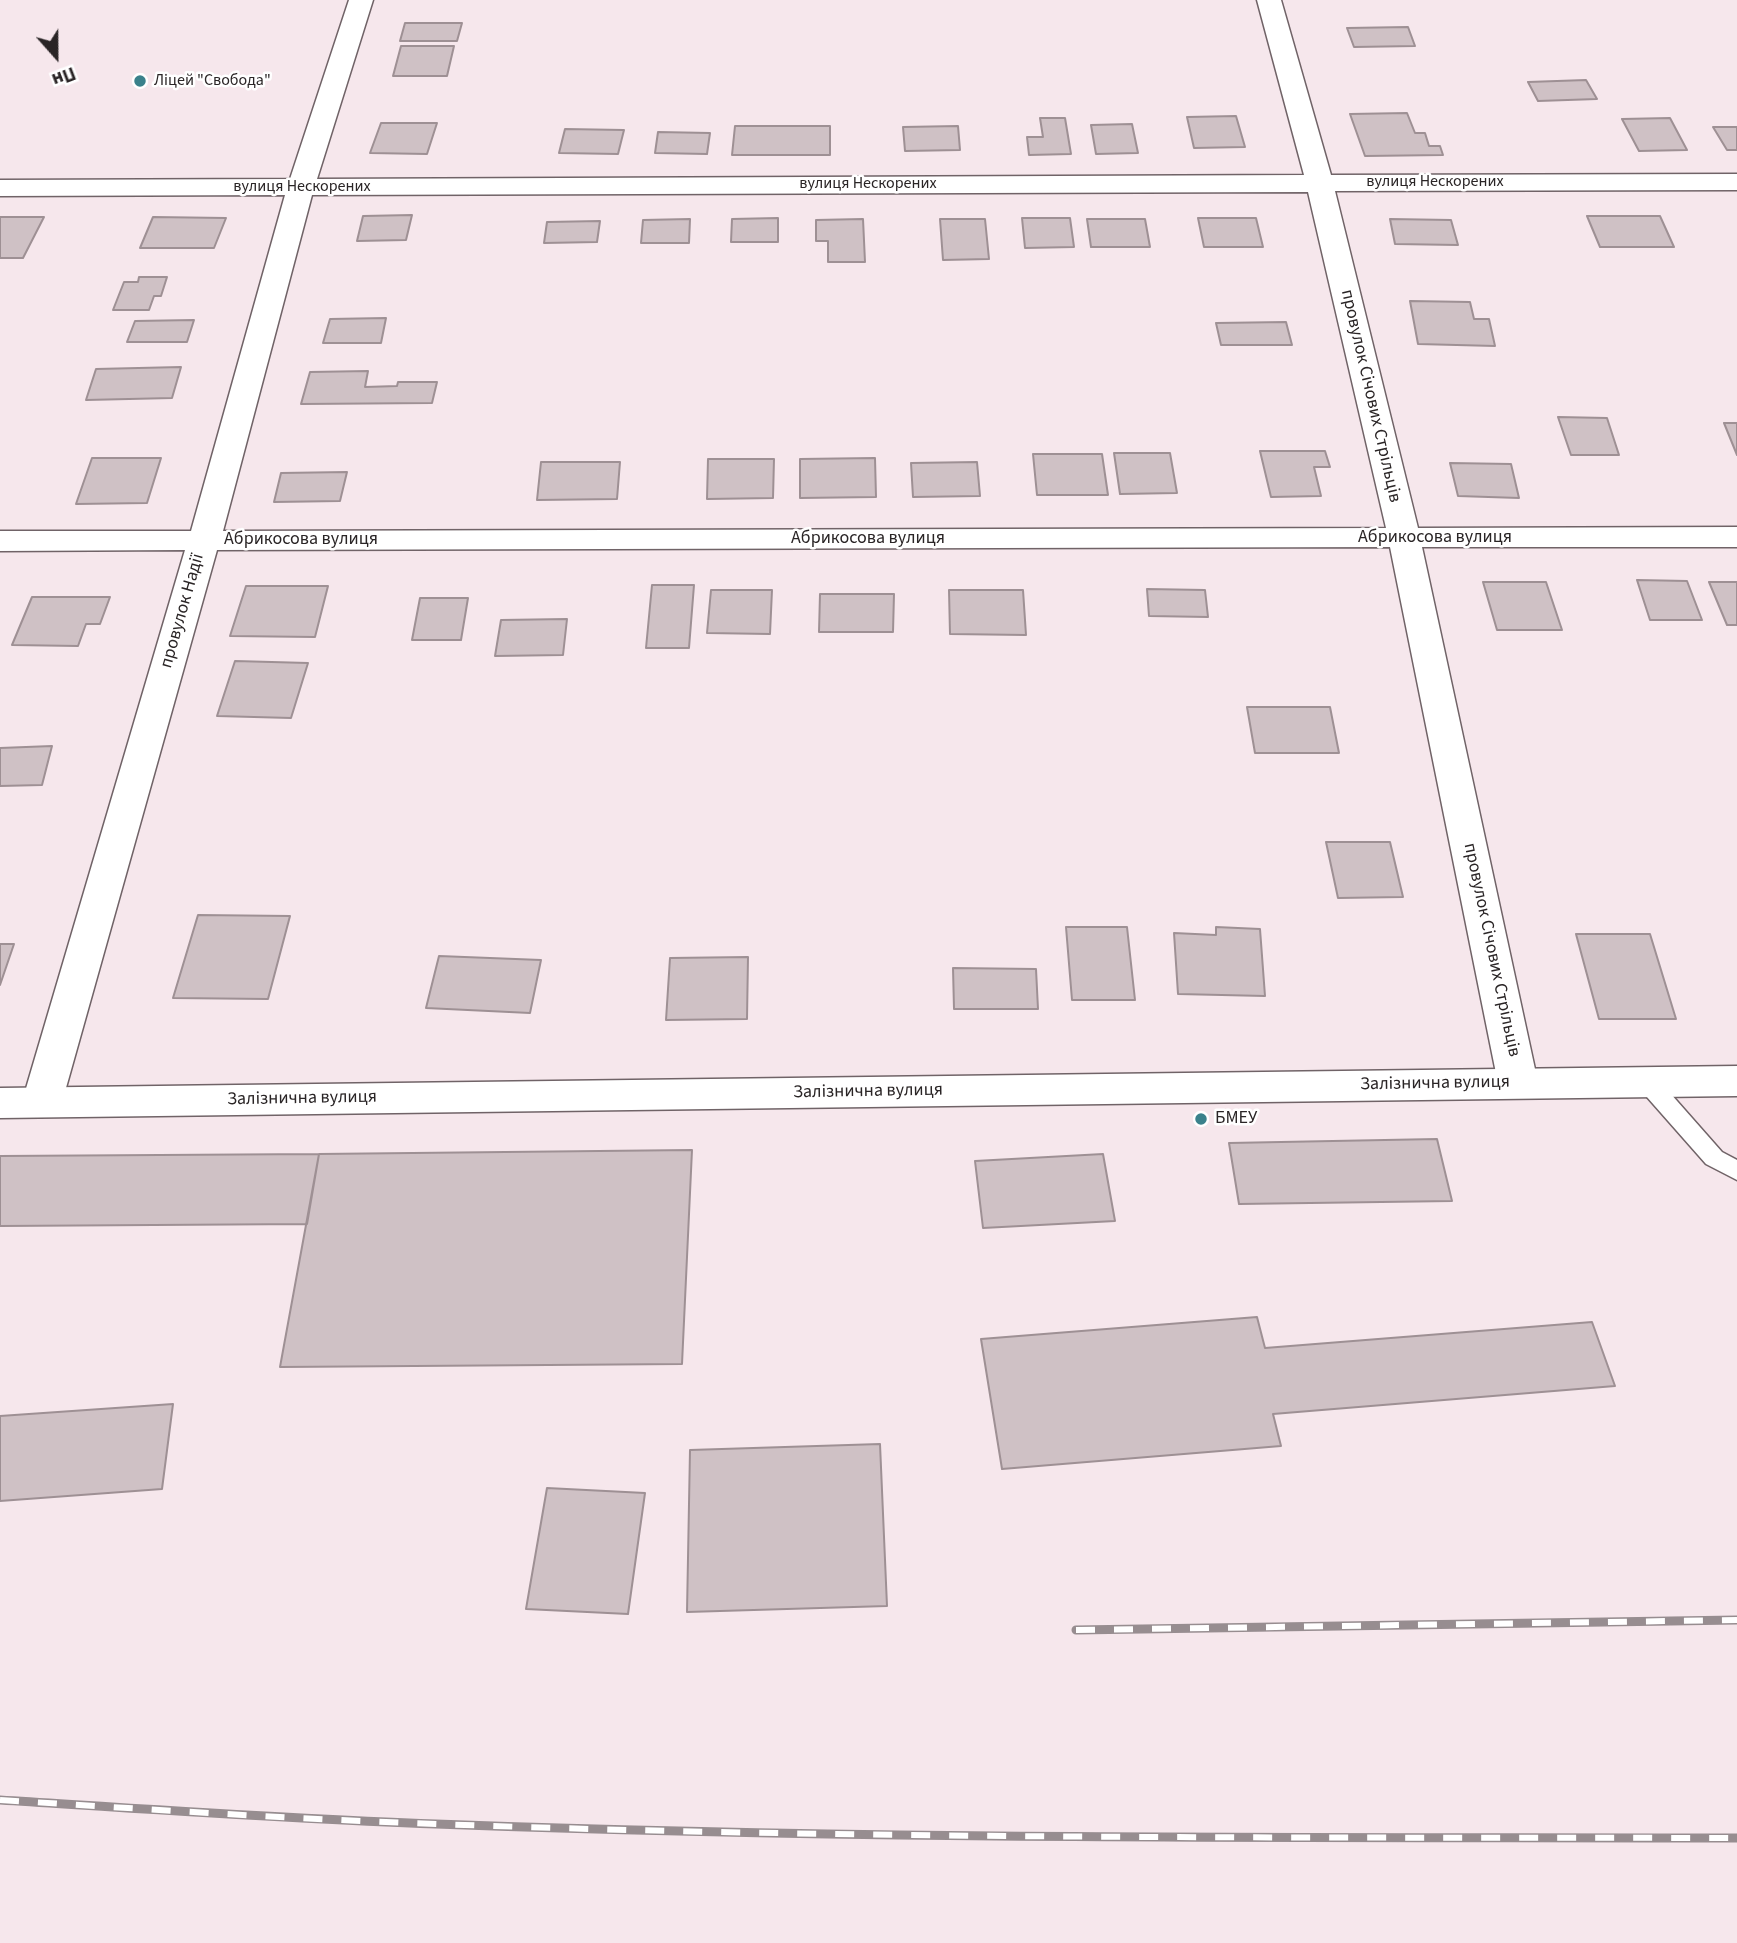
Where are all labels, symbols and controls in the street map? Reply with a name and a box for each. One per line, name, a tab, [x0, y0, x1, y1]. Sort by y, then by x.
north arrow	[21, 21, 91, 91]
text: Пн	[48, 59, 80, 93]
place label: Ліцей "Свобода"	[154, 71, 271, 91]
marker: Ліцей "Свобода"	[132, 73, 148, 89]
street label: вулиця Нескорених	[1366, 172, 1504, 192]
street label: вулиця Нескорених	[799, 174, 937, 194]
street label: вулиця Нескорених	[233, 177, 371, 197]
street label: провулок Січових Стрільців	[1335, 287, 1405, 505]
street label: Абрикосова вулиця	[1358, 527, 1512, 549]
street label: Абрикосова вулиця	[791, 528, 945, 550]
street label: Абрикосова вулиця	[224, 529, 378, 551]
street label: провулок Надії	[156, 551, 210, 671]
street label: провулок Січових Стрільців	[1458, 841, 1524, 1059]
street label: Залізнична вулиця	[1360, 1072, 1510, 1096]
street label: Залізнична вулиця	[793, 1080, 943, 1104]
street label: Залізнична вулиця	[227, 1087, 377, 1111]
place label: БМЕУ	[1215, 1108, 1257, 1130]
marker: БМЕУ	[1193, 1111, 1209, 1127]

